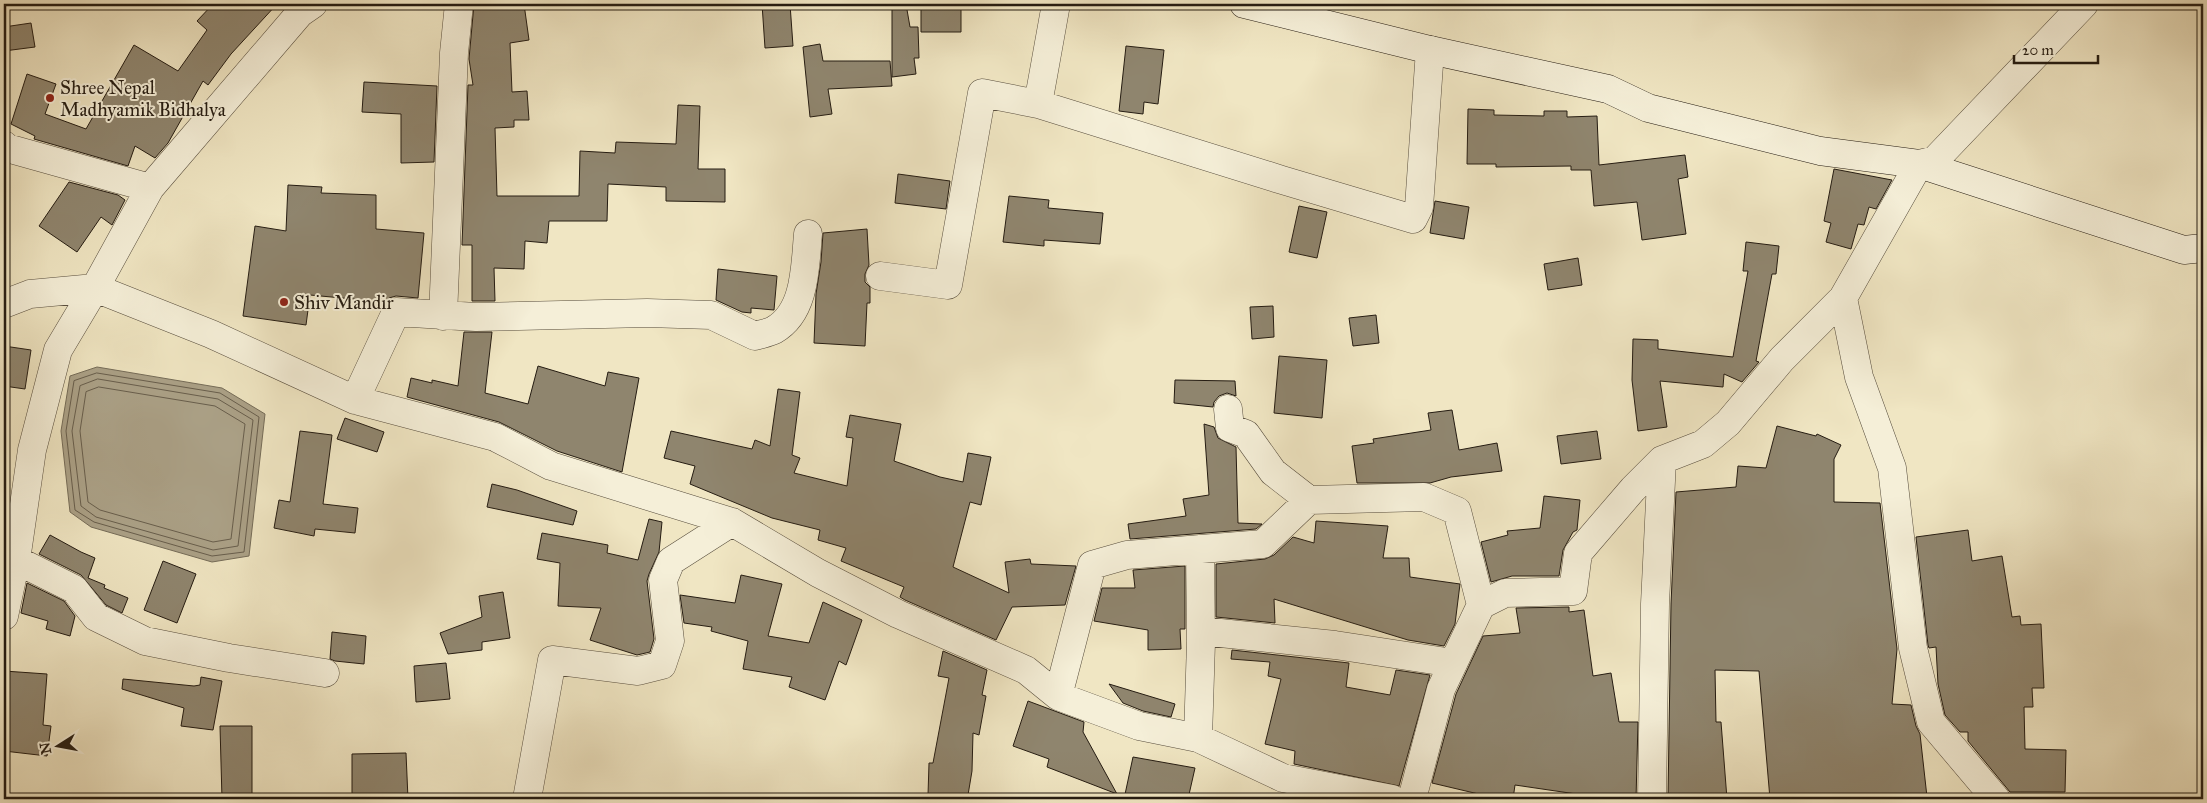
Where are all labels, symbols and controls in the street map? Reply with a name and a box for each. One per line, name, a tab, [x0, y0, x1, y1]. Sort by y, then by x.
scale bar	[2014, 32, 2098, 64]
text: 20 m	[2022, 41, 2054, 59]
place label: Shree Nepal Madhyamik Bidhalya	[60, 76, 227, 121]
marker: Shree Nepal Madhyamik Bidhalya	[44, 92, 56, 104]
place label: Shiv Mandir	[294, 291, 394, 314]
marker: Shiv Mandir	[278, 296, 290, 308]
north arrow	[32, 720, 82, 770]
text: N	[36, 741, 55, 756]

